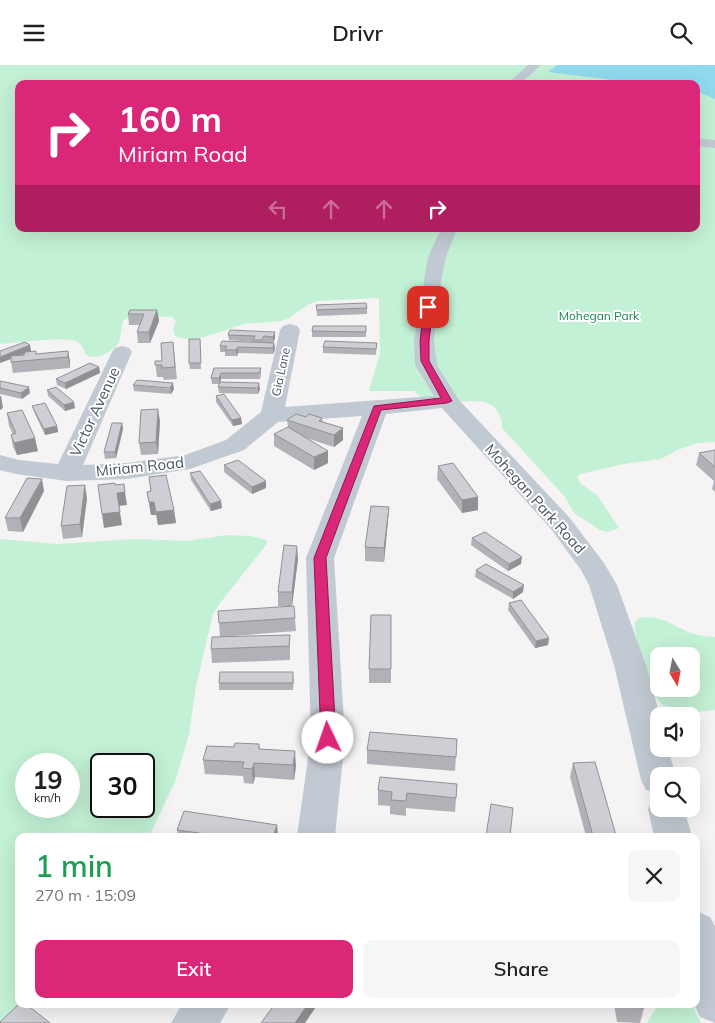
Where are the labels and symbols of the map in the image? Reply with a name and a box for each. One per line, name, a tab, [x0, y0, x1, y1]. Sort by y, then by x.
pin	[407, 286, 449, 328]
park label: Mohegan Park	[559, 308, 640, 323]
street label: Gia Lane	[268, 346, 293, 398]
street label: Victor Avenue	[65, 364, 124, 460]
street label: Mohegan Park Road	[481, 440, 590, 558]
street label: Miriam Road	[95, 452, 185, 481]
north arrow	[650, 647, 700, 697]
position arrow	[301, 711, 353, 763]
speed limit sign: 30	[90, 753, 155, 818]

